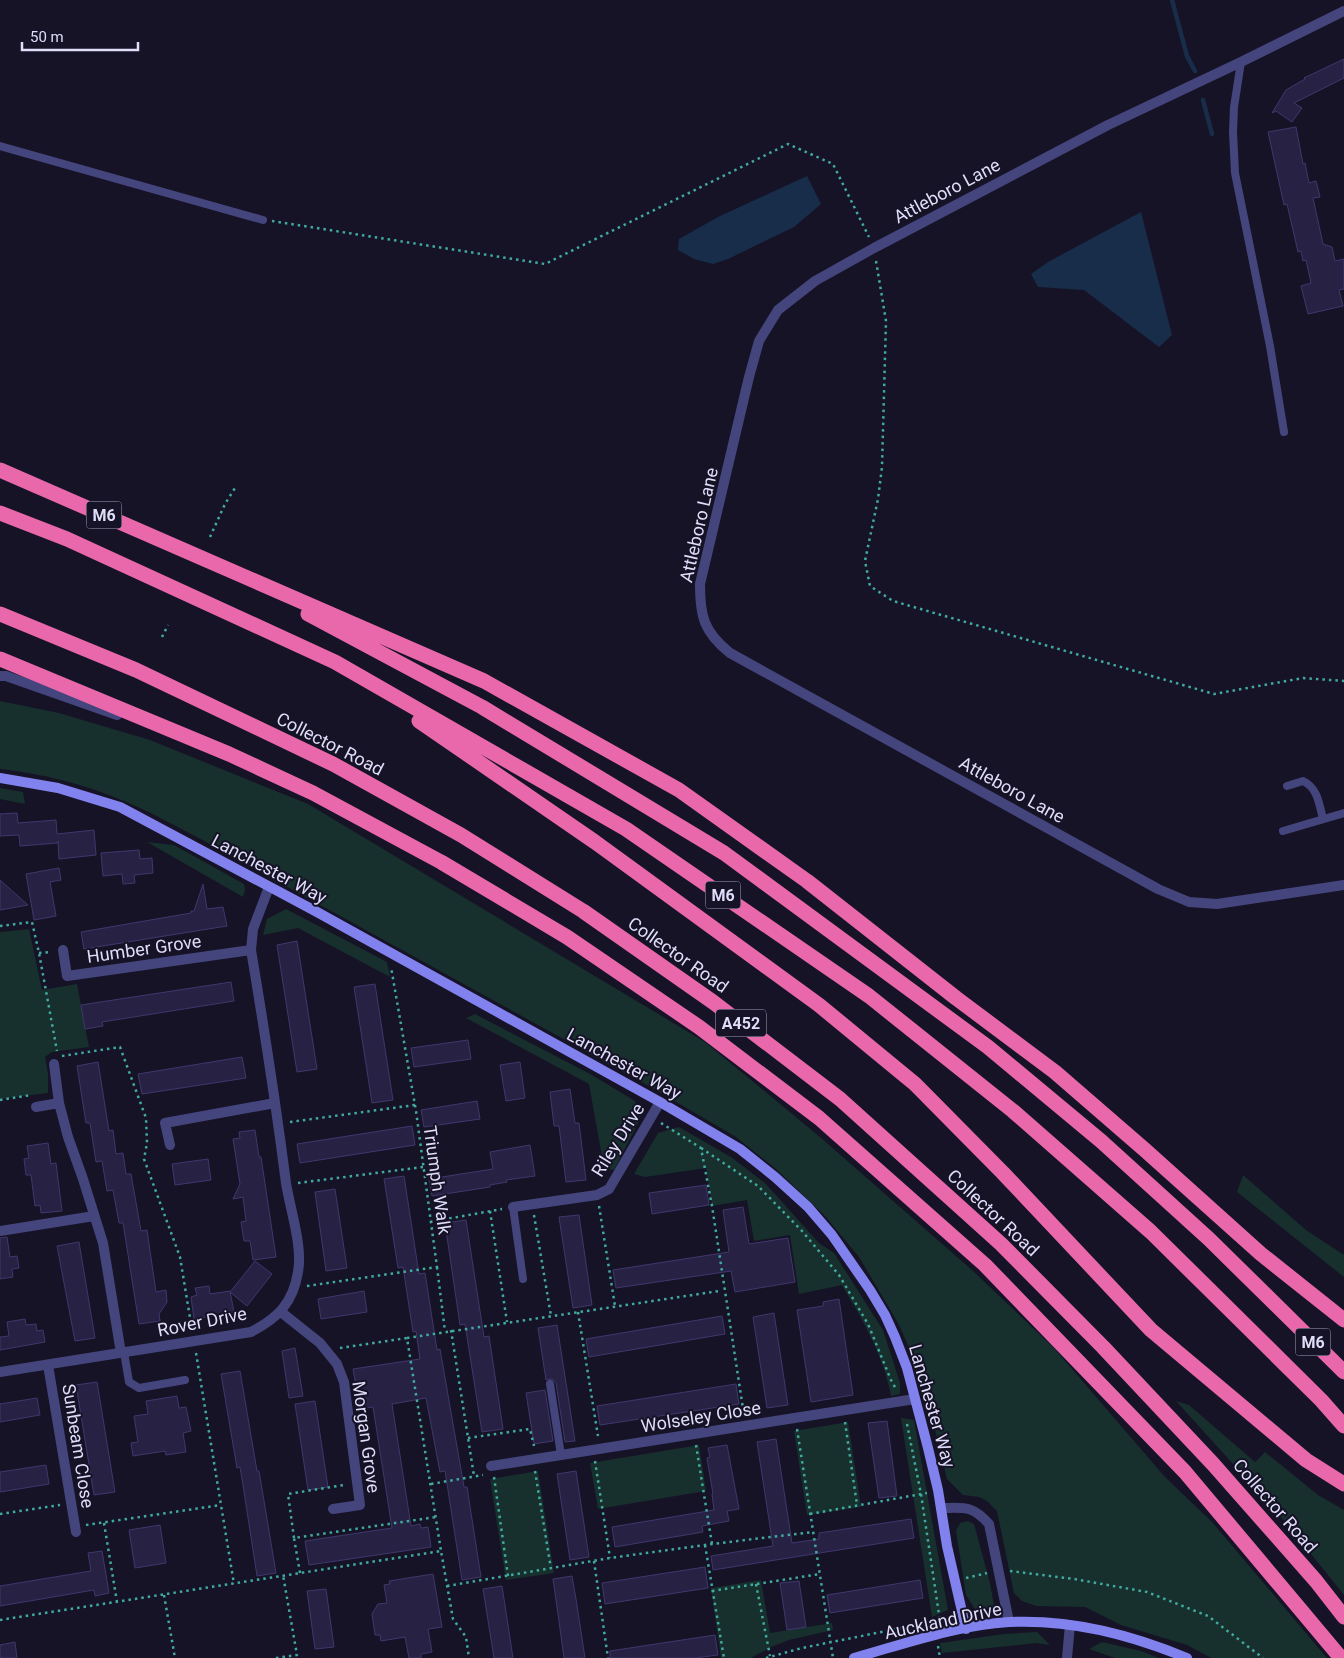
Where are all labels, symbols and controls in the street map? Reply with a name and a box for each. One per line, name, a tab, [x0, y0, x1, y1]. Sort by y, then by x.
scale bar	[22, 20, 139, 52]
text: 50 m	[30, 28, 64, 46]
street label: Attleboro Lane	[890, 154, 1003, 227]
street label: Attleboro Lane	[675, 465, 722, 584]
road number: M6	[86, 502, 122, 528]
street label: Collector Road	[273, 708, 387, 780]
street label: Attleboro Lane	[956, 752, 1069, 827]
street label: Lanchester Way	[208, 829, 331, 908]
road number: M6	[706, 882, 740, 908]
street label: Collector Road	[624, 912, 732, 997]
street label: Humber Grove	[85, 930, 202, 967]
road number: A452	[716, 1010, 766, 1036]
street label: Lanchester Way	[563, 1023, 685, 1104]
street label: Riley Drive	[587, 1099, 648, 1180]
street label: Triumph Walk	[419, 1124, 456, 1237]
street label: Collector Road	[943, 1165, 1043, 1260]
street label: Rover Drive	[156, 1303, 248, 1340]
road number: M6	[1296, 1328, 1330, 1355]
street label: Lanchester Way	[905, 1342, 960, 1470]
street label: Morgan Grove	[348, 1380, 385, 1494]
street label: Sunbeam Close	[58, 1382, 99, 1510]
street label: Wolseley Close	[639, 1397, 762, 1436]
street label: Collector Road	[1229, 1454, 1322, 1557]
street label: Auckland Drive	[882, 1598, 1003, 1643]

